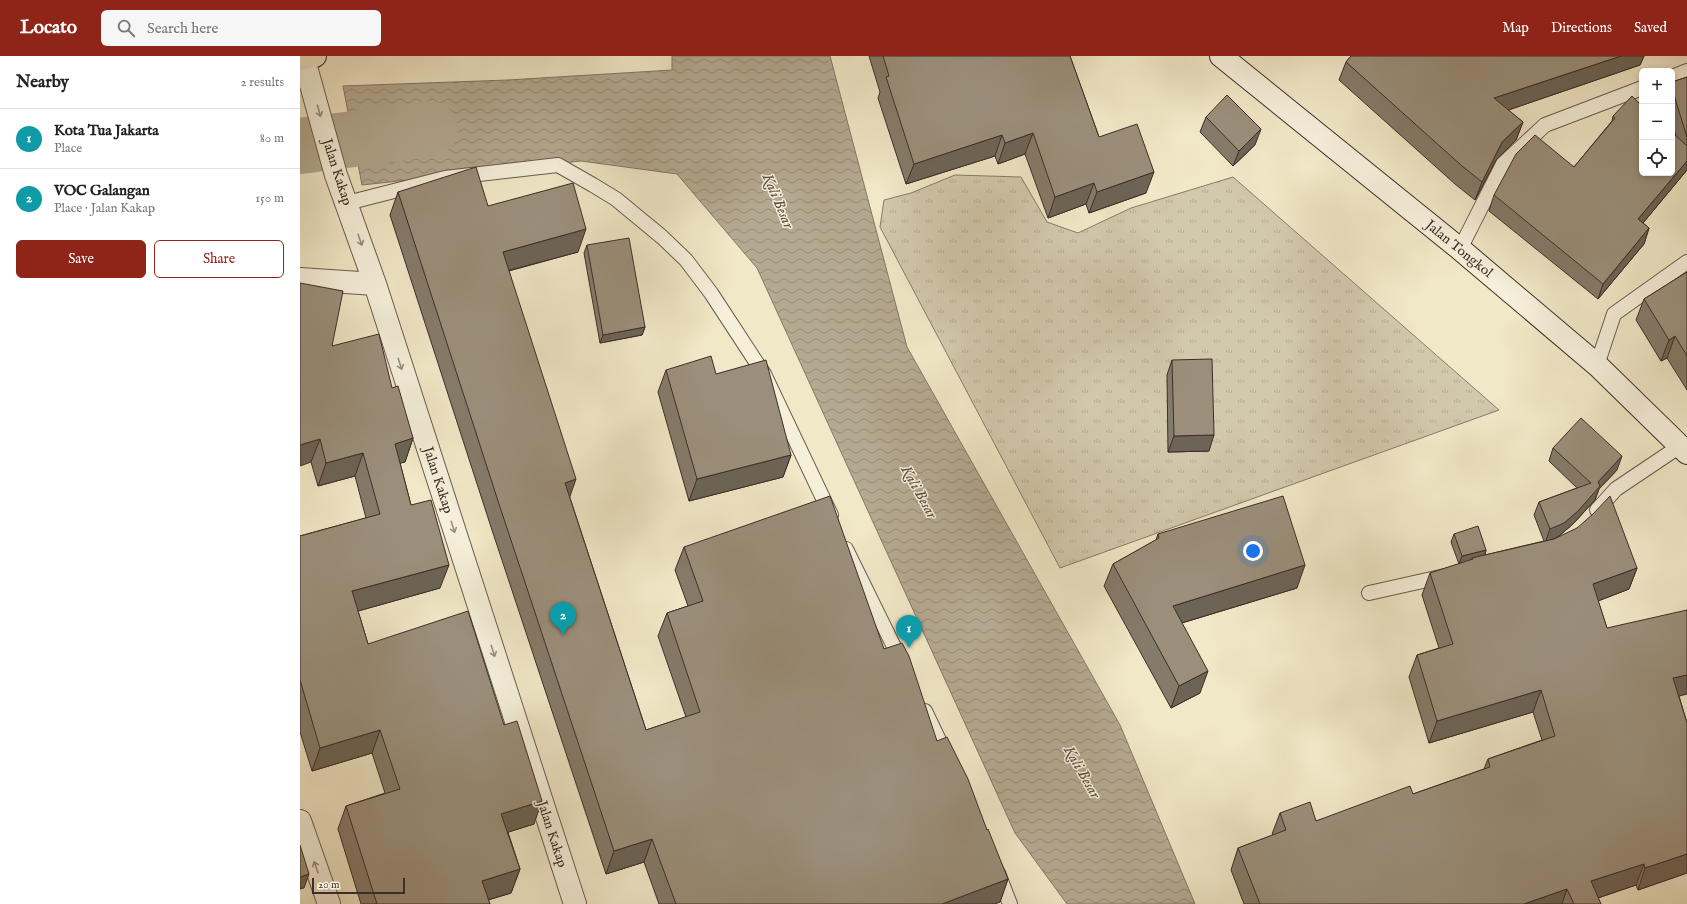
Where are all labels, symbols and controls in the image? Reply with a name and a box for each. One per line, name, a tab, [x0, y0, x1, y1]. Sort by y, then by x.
search box	[101, 10, 381, 46]
text: Locato	[20, 16, 77, 40]
icon: search	[115, 17, 137, 39]
text: Search here	[147, 19, 219, 38]
text: Map	[1502, 19, 1529, 37]
text: Directions	[1551, 19, 1612, 37]
text: Saved	[1634, 19, 1667, 37]
map controls	[1639, 68, 1675, 176]
button: +	[1639, 68, 1675, 104]
text: Nearby	[16, 72, 69, 93]
text: 2 results	[240, 74, 284, 91]
one-way arrow	[316, 104, 323, 117]
button: −	[1639, 104, 1675, 140]
text: Kota Tua Jakarta	[54, 121, 159, 140]
text: 1	[27, 130, 31, 147]
text: 80 m	[260, 130, 284, 147]
street label: Jalan Kakap	[317, 134, 356, 208]
text: Place	[54, 140, 82, 157]
button: locate	[1639, 140, 1675, 176]
water label: Kali Besar	[758, 170, 798, 232]
text: VOC Galangan	[54, 181, 150, 200]
text: 2	[26, 190, 32, 207]
text: 150 m	[255, 190, 284, 207]
text: Place · Jalan Kakap	[54, 200, 155, 217]
street label: Jalan Tongkol	[1420, 215, 1497, 282]
one-way arrow	[356, 234, 364, 246]
button: Save	[16, 240, 146, 278]
button: Share	[154, 240, 284, 278]
one-way arrow	[397, 357, 404, 370]
street label: Jalan Kakap	[418, 442, 457, 516]
water label: Kali Besar	[896, 461, 942, 523]
one-way arrow	[450, 521, 457, 534]
your location	[1243, 541, 1263, 561]
pin: 2	[550, 602, 576, 635]
pin: 1	[896, 615, 922, 648]
one-way arrow	[490, 644, 497, 657]
water label: Kali Besar	[1059, 741, 1105, 803]
street label: Jalan Kakap	[532, 796, 571, 870]
one-way arrow	[312, 861, 319, 874]
scale bar	[312, 876, 405, 895]
text: 20 m	[318, 878, 339, 892]

